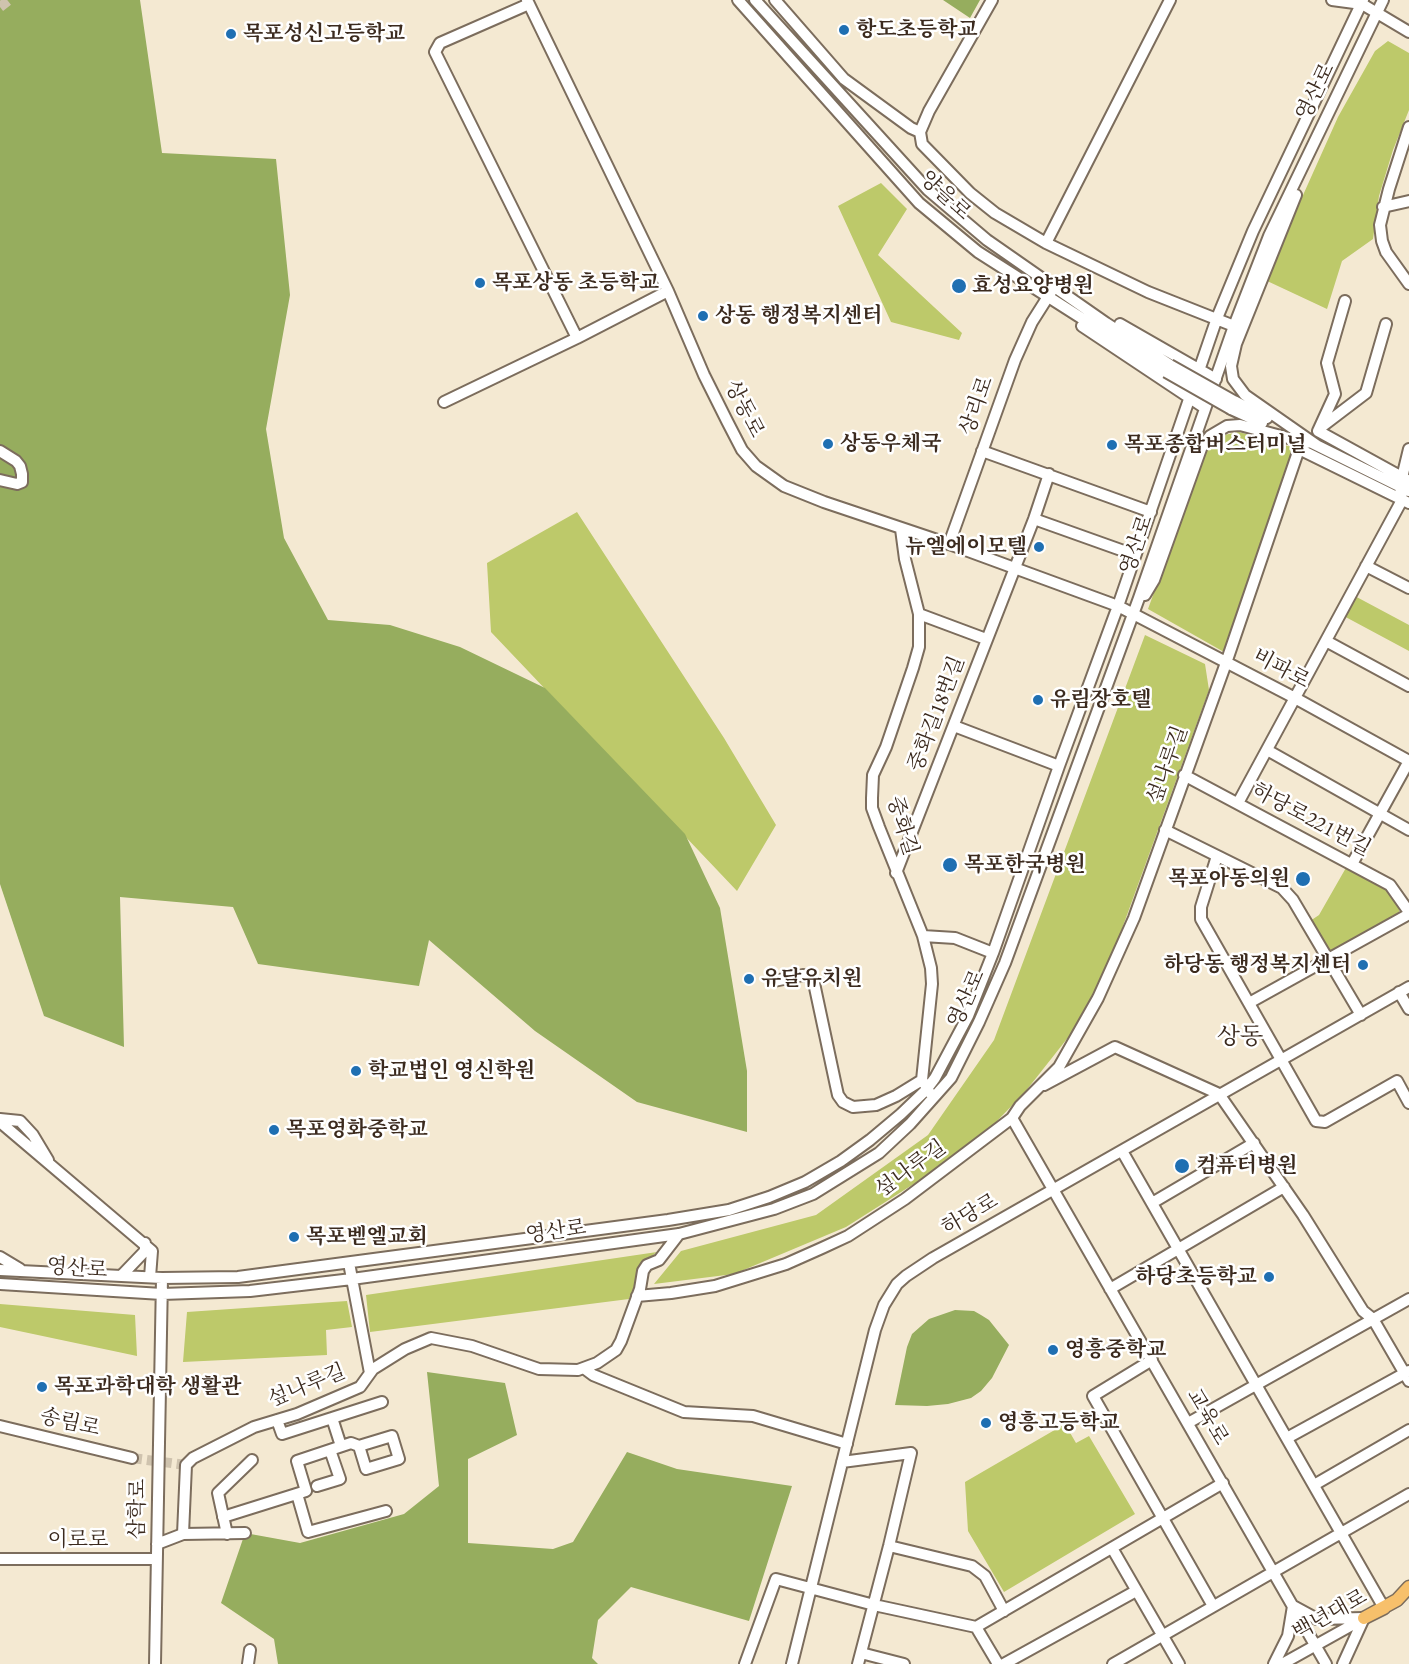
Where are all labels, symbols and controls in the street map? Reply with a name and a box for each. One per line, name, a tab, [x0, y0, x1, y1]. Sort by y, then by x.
place label: 항도초등학교	[856, 17, 978, 43]
place label: 목포성신고등학교	[243, 21, 405, 47]
marker: 항도초등학교	[837, 23, 851, 37]
marker: 목포성신고등학교	[224, 27, 238, 41]
street label: 영산로	[1291, 59, 1341, 125]
street label: 양을로	[914, 166, 976, 226]
place label: 목포상동 초등학교	[492, 270, 659, 296]
place label: 효성요양병원	[972, 273, 1094, 299]
marker: 목포상동 초등학교	[473, 276, 487, 290]
marker: 효성요양병원	[950, 277, 968, 295]
place label: 상동 행정복지센터	[715, 303, 882, 329]
marker: 상동 행정복지센터	[696, 309, 710, 323]
street label: 상리로	[955, 373, 999, 439]
street label: 상동로	[719, 376, 769, 442]
place label: 상동우체국	[840, 431, 941, 457]
place label: 목포종합버스터미널	[1124, 432, 1307, 458]
marker: 상동우체국	[821, 437, 835, 451]
marker: 목포종합버스터미널	[1105, 438, 1119, 452]
street label: 영산로	[1115, 512, 1159, 578]
place label: 뉴엘에이모텔	[905, 534, 1027, 560]
marker: 뉴엘에이모텔	[1032, 540, 1046, 554]
street label: 비파로	[1248, 644, 1314, 694]
street label: 중화길18번길	[903, 653, 971, 775]
place label: 유림장호텔	[1050, 687, 1151, 713]
marker: 유림장호텔	[1031, 693, 1045, 707]
street label: 섶나루길	[1142, 723, 1194, 807]
street label: 하당로221번길	[1247, 778, 1375, 862]
street label: 중화길	[881, 793, 923, 859]
place label: 목포한국병원	[964, 852, 1086, 878]
marker: 목포한국병원	[941, 856, 959, 874]
place label: 목포아동의원	[1168, 866, 1290, 892]
marker: 목포아동의원	[1294, 870, 1312, 888]
place label: 하당동 행정복지센터	[1163, 952, 1351, 978]
marker: 하당동 행정복지센터	[1356, 958, 1370, 972]
place label: 유달유치원	[761, 966, 862, 992]
street label: 영산로	[943, 966, 991, 1032]
marker: 유달유치원	[742, 972, 756, 986]
district label: 상동	[1217, 1023, 1263, 1051]
place label: 학교법인 영신학원	[368, 1058, 535, 1084]
marker: 학교법인 영신학원	[349, 1064, 363, 1078]
place label: 목포영화중학교	[286, 1117, 428, 1143]
marker: 목포영화중학교	[267, 1123, 281, 1137]
street label: 섶나루길	[871, 1135, 951, 1203]
place label: 컴퓨터병원	[1196, 1153, 1297, 1179]
marker: 컴퓨터병원	[1173, 1157, 1191, 1175]
street label: 하당로	[937, 1189, 1003, 1241]
street label: 영산로	[524, 1215, 588, 1249]
place label: 목포벧엘교회	[306, 1224, 428, 1250]
marker: 목포벧엘교회	[287, 1230, 301, 1244]
street label: 영산로	[46, 1254, 108, 1284]
place label: 하당초등학교	[1135, 1264, 1257, 1290]
marker: 하당초등학교	[1262, 1270, 1276, 1284]
place label: 영흥중학교	[1065, 1337, 1166, 1363]
marker: 영흥중학교	[1046, 1343, 1060, 1357]
street label: 섶나루길	[265, 1359, 349, 1413]
place label: 목포과학대학 생활관	[54, 1374, 242, 1400]
marker: 목포과학대학 생활관	[35, 1380, 49, 1394]
street label: 교육로	[1181, 1384, 1233, 1450]
street label: 송림로	[38, 1404, 102, 1442]
place label: 영흥고등학교	[998, 1410, 1120, 1436]
marker: 영흥고등학교	[979, 1416, 993, 1430]
street label: 삼학로	[125, 1478, 151, 1540]
street label: 이로로	[48, 1527, 108, 1553]
street label: 백년대로	[1288, 1584, 1372, 1646]

